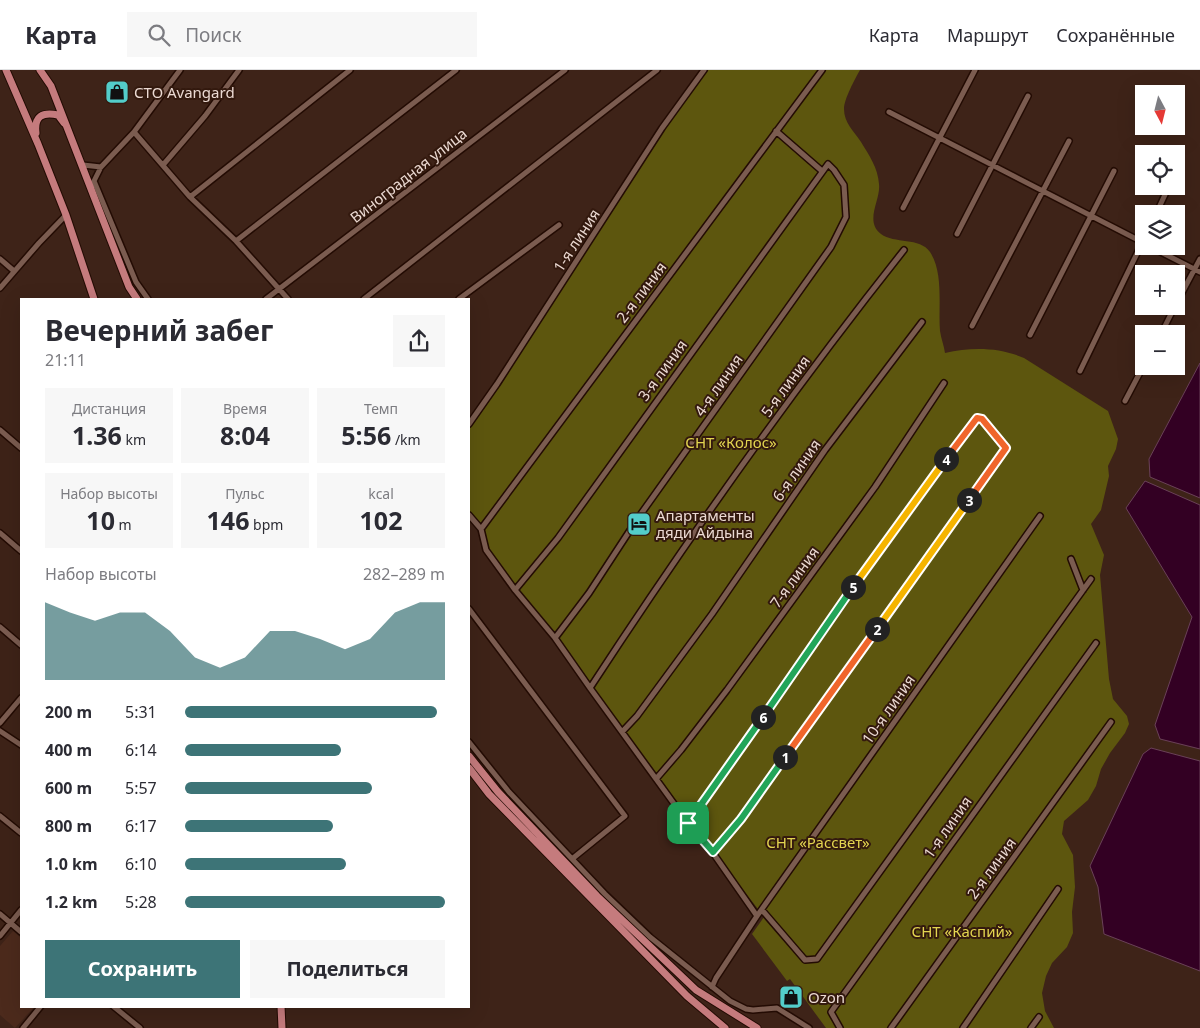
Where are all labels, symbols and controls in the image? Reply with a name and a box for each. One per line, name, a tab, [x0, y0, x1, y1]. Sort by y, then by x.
search box	[127, 12, 477, 57]
text: Карта	[25, 18, 97, 51]
icon: search	[145, 21, 173, 49]
text: Поиск	[185, 22, 242, 48]
text: Карта	[869, 23, 919, 47]
text: Маршрут	[947, 23, 1028, 47]
text: Сохранённые	[1056, 23, 1175, 47]
shop icon: СТО Avangard	[104, 79, 130, 105]
place label: СТО Avangard	[134, 82, 235, 102]
north arrow	[1135, 85, 1185, 135]
map controls	[1135, 85, 1185, 375]
street label: Виноградная улица	[346, 123, 470, 227]
button: locate	[1135, 145, 1185, 195]
street label: 1-я линия	[548, 205, 604, 275]
button: layers	[1135, 205, 1185, 255]
street label: 2-я линия	[612, 258, 670, 326]
button: +	[1135, 265, 1185, 315]
text: Вечерний забег	[45, 311, 273, 349]
button: share	[393, 315, 445, 367]
button: −	[1135, 325, 1185, 375]
street label: 3-я линия	[633, 335, 691, 405]
text: 21:11	[45, 349, 86, 371]
street label: 4-я линия	[689, 350, 747, 420]
street label: 5-я линия	[756, 351, 814, 421]
text: Дистанция	[72, 399, 146, 418]
text: Время	[223, 399, 267, 418]
text: Темп	[364, 399, 398, 418]
text: 1.36	[72, 418, 122, 452]
text: 8:04	[220, 418, 270, 452]
text: 5:56	[341, 418, 391, 452]
text: km	[122, 430, 146, 449]
text: /km	[391, 430, 421, 449]
park label: СНТ «Колос»	[685, 432, 777, 452]
street label: 6-я линия	[767, 435, 825, 505]
pin: 4	[934, 446, 958, 472]
text: 4	[942, 450, 951, 469]
text: Набор высоты	[60, 484, 158, 503]
text: Пульс	[225, 484, 265, 503]
text: kcal	[368, 484, 394, 503]
pin: 3	[956, 488, 982, 512]
text: 3	[965, 491, 974, 510]
text: 10	[86, 503, 115, 537]
text: 146	[207, 503, 249, 537]
text: 102	[360, 503, 402, 537]
place label: Апартаменты дяди Айдына	[656, 505, 755, 542]
hotel icon: Апартаменты дяди Айдына	[626, 511, 652, 537]
text: m	[115, 515, 132, 534]
text: bpm	[249, 515, 283, 534]
street label: 7-я линия	[765, 542, 823, 612]
text: Набор высоты	[45, 563, 157, 585]
text: 282–289 m	[363, 563, 445, 585]
pin: 5	[840, 574, 866, 600]
text: 5	[849, 578, 858, 597]
pin: 2	[864, 616, 890, 642]
text: 2	[873, 620, 882, 639]
street label: 10-я линия	[857, 671, 919, 747]
text: 200 m	[45, 701, 92, 723]
text: 5:31	[125, 701, 157, 723]
pin: 6	[750, 704, 776, 730]
text: 6	[759, 708, 768, 727]
text: 400 m	[45, 739, 92, 761]
text: 6:14	[125, 739, 157, 761]
pin: 1	[772, 744, 798, 770]
text: 1	[781, 748, 790, 767]
text: 600 m	[45, 777, 92, 799]
text: 5:57	[125, 777, 157, 799]
street label: 1-я линия	[918, 792, 976, 862]
pin	[667, 802, 709, 844]
icon: arrive	[674, 809, 702, 837]
text: 800 m	[45, 815, 92, 837]
text: 6:17	[125, 815, 157, 837]
park label: СНТ «Рассвет»	[766, 832, 870, 852]
street label: 2-я линия	[962, 833, 1020, 903]
text: 1.0 km	[45, 853, 97, 875]
text: 6:10	[125, 853, 157, 875]
text: 1.2 km	[45, 891, 97, 913]
text: 5:28	[125, 891, 157, 913]
park label: СНТ «Каспий»	[912, 921, 1013, 941]
button: Сохранить	[45, 940, 240, 998]
button: Поделиться	[250, 940, 445, 998]
shop icon: Ozon	[778, 984, 804, 1010]
place label: Ozon	[808, 987, 845, 1007]

